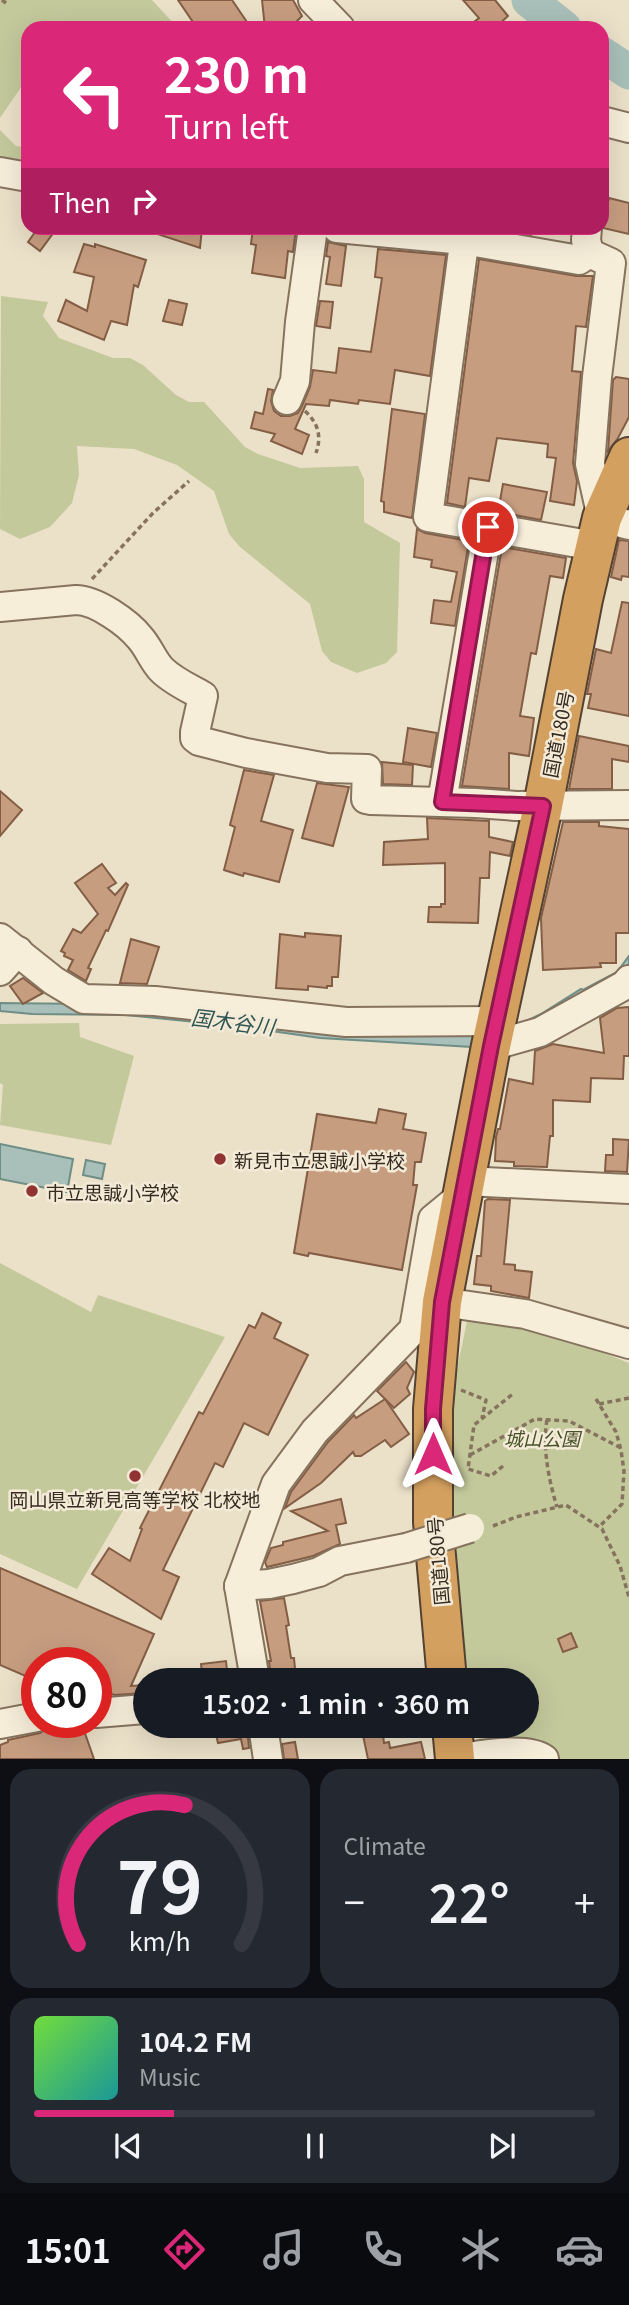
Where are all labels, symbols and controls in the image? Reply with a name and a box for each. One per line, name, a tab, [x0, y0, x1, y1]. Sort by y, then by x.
text: 230 m	[164, 36, 309, 107]
icon: left	[49, 49, 140, 140]
text: Turn left	[164, 102, 289, 148]
icon: right	[125, 182, 163, 220]
text: Then	[49, 183, 111, 220]
pin	[458, 497, 518, 557]
icon: arrive	[469, 508, 507, 546]
street label: 国道180号	[535, 688, 579, 780]
water label: 国木谷川	[189, 1001, 278, 1041]
place label: 新見市立思誠小学校	[234, 1146, 405, 1173]
marker: 新見市立思誠小学校	[212, 1151, 228, 1167]
place label: 市立思誠小学校	[46, 1178, 179, 1205]
marker: 市立思誠小学校	[24, 1183, 40, 1199]
position arrow	[396, 1417, 470, 1491]
park label: 城山公園	[504, 1424, 583, 1451]
marker: 岡山県立新見高等学校 北校地	[127, 1468, 143, 1484]
place label: 岡山県立新見高等学校 北校地	[9, 1485, 261, 1512]
street label: 国道180号	[420, 1516, 454, 1606]
speed limit sign: 80	[21, 1647, 112, 1738]
text: 15:02 · 1 min · 360 m	[202, 1684, 470, 1721]
text: Climate	[344, 1828, 426, 1862]
text: 79	[117, 1831, 203, 1936]
text: 22°	[429, 1863, 510, 1938]
text: −	[344, 1873, 365, 1928]
text: +	[574, 1873, 595, 1928]
text: km/h	[129, 1922, 191, 1958]
text: 104.2 FM	[139, 2022, 252, 2059]
text: Music	[139, 2059, 200, 2093]
icon: previous	[109, 2127, 147, 2165]
icon: pause	[296, 2127, 334, 2165]
icon: next	[483, 2127, 521, 2165]
icon: directions	[160, 2225, 209, 2274]
icon: music	[259, 2225, 308, 2274]
icon: phone	[358, 2225, 407, 2274]
icon: climate	[456, 2225, 505, 2274]
icon: car	[555, 2225, 604, 2274]
text: 15:01	[25, 2226, 111, 2272]

